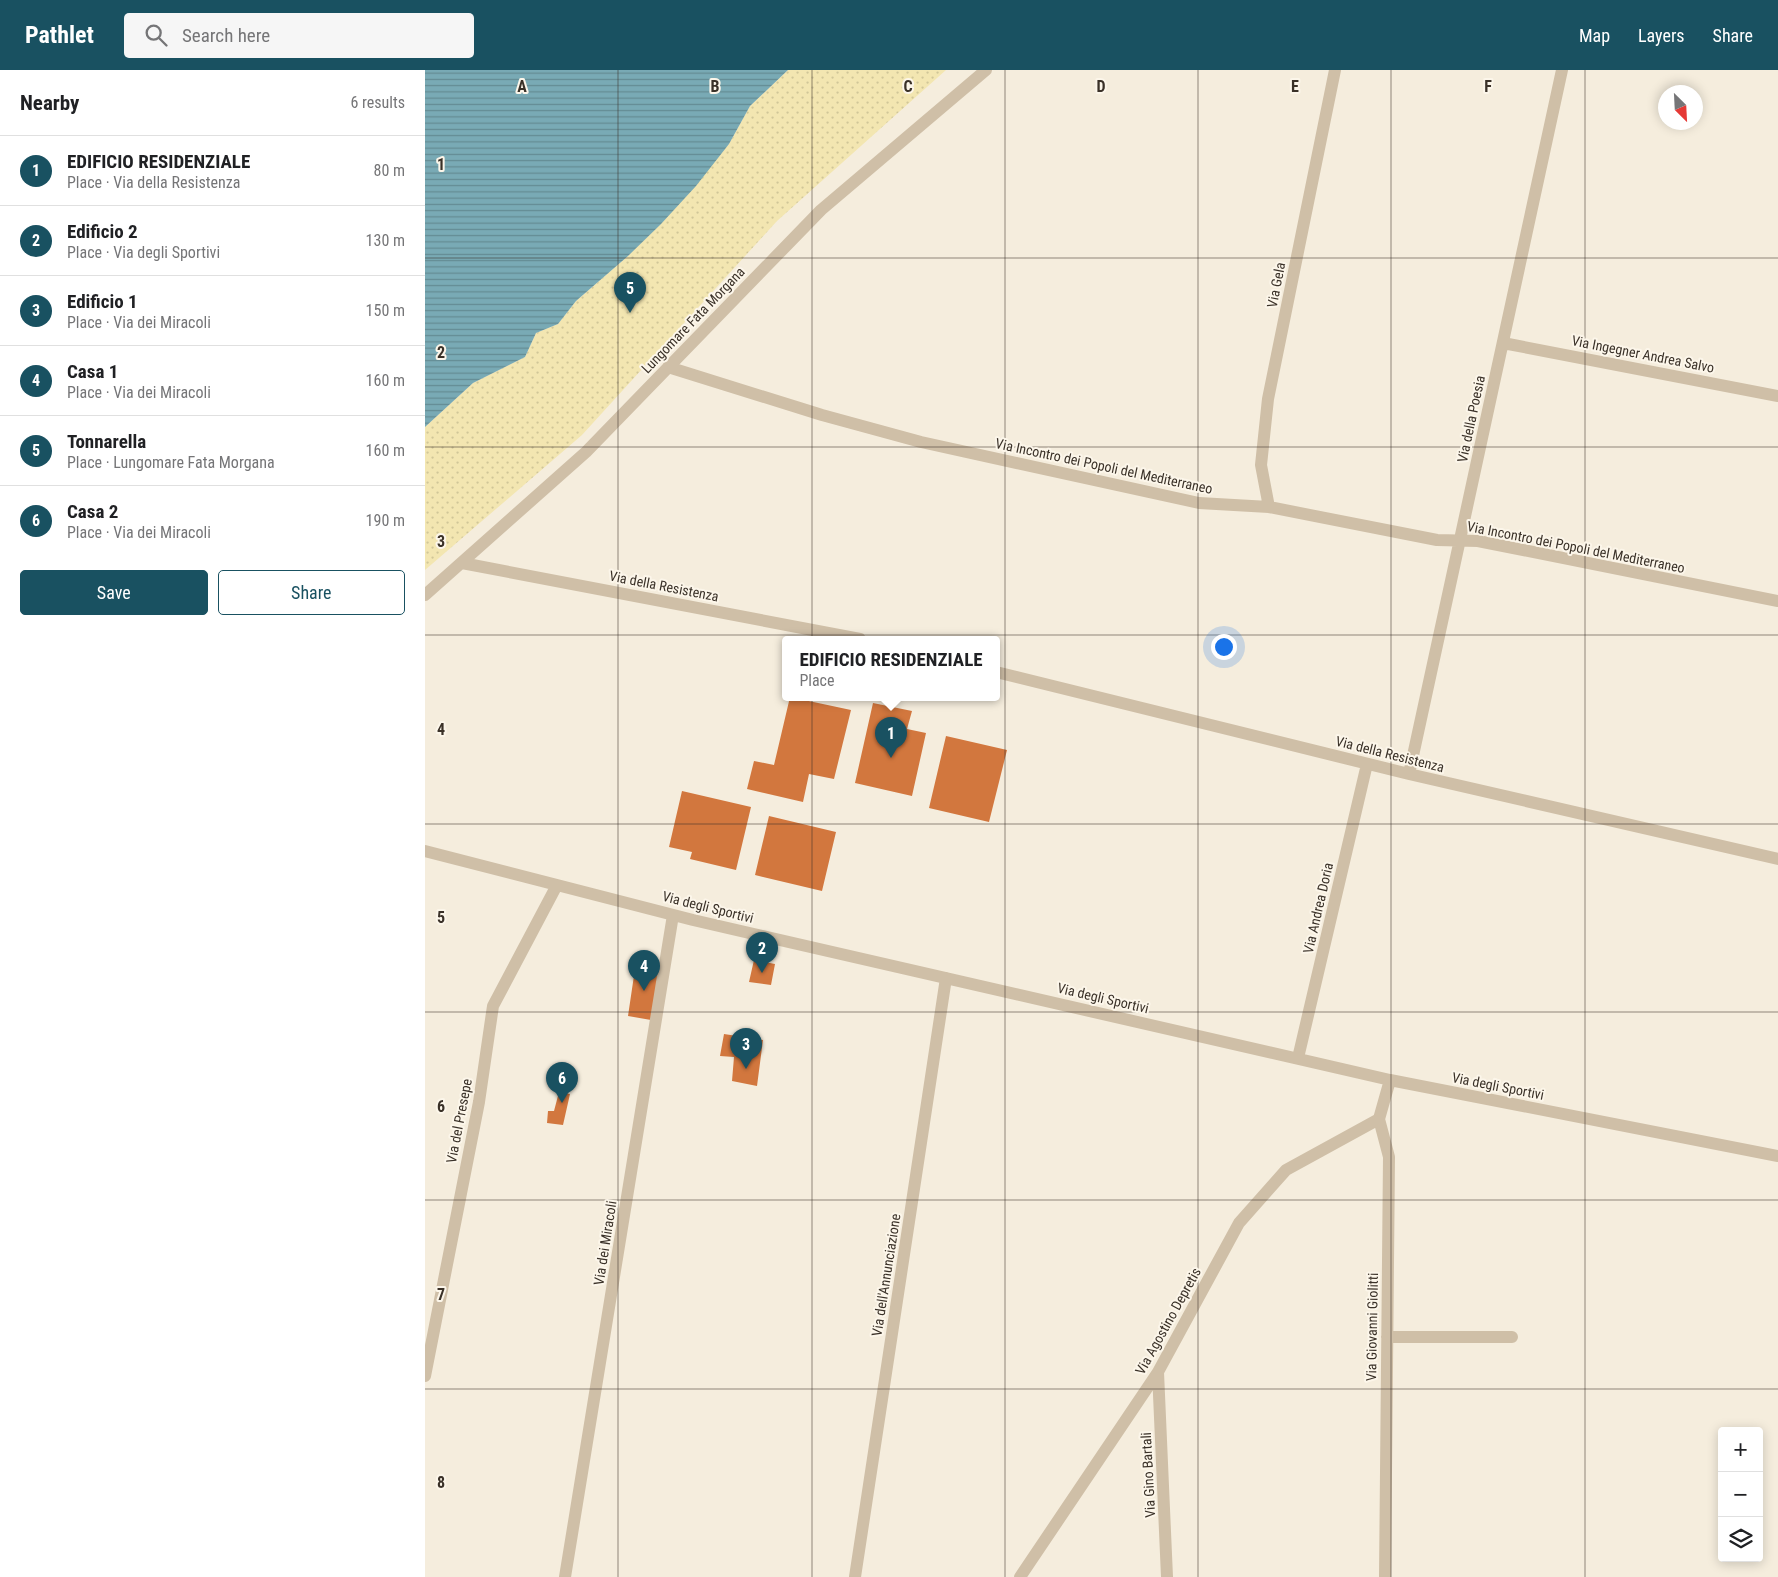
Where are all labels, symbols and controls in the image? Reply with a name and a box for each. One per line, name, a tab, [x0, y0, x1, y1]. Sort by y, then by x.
search box	[124, 13, 474, 58]
text: Pathlet	[25, 21, 94, 49]
icon: search	[142, 21, 170, 49]
text: Search here	[182, 24, 270, 47]
text: Map	[1579, 25, 1610, 46]
text: Layers	[1638, 25, 1685, 46]
text: Share	[1713, 25, 1753, 46]
text: A	[517, 77, 527, 96]
text: B	[711, 77, 720, 96]
text: C	[903, 77, 913, 96]
text: D	[1096, 77, 1106, 96]
text: E	[1291, 77, 1299, 96]
text: F	[1484, 77, 1492, 96]
north arrow	[1658, 85, 1703, 130]
text: Nearby	[20, 91, 79, 115]
text: 6 results	[350, 93, 405, 112]
text: EDIFICIO RESIDENZIALE	[67, 150, 250, 173]
text: 1	[437, 155, 445, 174]
text: 1	[32, 161, 40, 180]
text: 80 m	[373, 161, 405, 180]
text: Place · Via della Resistenza	[67, 173, 240, 192]
text: Edificio 2	[67, 220, 138, 243]
text: 2	[32, 231, 40, 250]
text: 130 m	[366, 231, 405, 250]
text: Place · Via degli Sportivi	[67, 243, 220, 262]
street label: Via Gela	[1264, 261, 1288, 309]
street label: Lungomare Fata Morgana	[638, 264, 748, 376]
pin: 5	[614, 272, 646, 313]
text: Edificio 1	[67, 290, 138, 313]
text: 3	[32, 301, 40, 320]
text: 150 m	[366, 301, 405, 320]
text: Place · Via dei Miracoli	[67, 313, 211, 332]
street label: Via Ingegner Andrea Salvo	[1570, 332, 1716, 376]
text: 2	[437, 343, 445, 362]
text: Casa 1	[67, 360, 118, 383]
text: 4	[32, 371, 40, 390]
text: 160 m	[366, 371, 405, 390]
street label: Via della Poesia	[1454, 374, 1488, 464]
text: Place · Via dei Miracoli	[67, 383, 211, 402]
text: Tonnarella	[67, 430, 146, 453]
street label: Via Incontro dei Popoli del Mediterraneo	[994, 435, 1214, 497]
text: 5	[32, 441, 40, 460]
text: 160 m	[366, 441, 405, 460]
text: Place · Lungomare Fata Morgana	[67, 453, 275, 472]
text: Casa 2	[67, 500, 118, 523]
text: 6	[32, 511, 40, 530]
text: 190 m	[366, 511, 405, 530]
street label: Via Incontro dei Popoli del Mediterraneo	[1466, 518, 1686, 576]
text: Place · Via dei Miracoli	[67, 523, 211, 542]
text: 3	[437, 532, 445, 551]
street label: Via della Resistenza	[608, 568, 720, 604]
button: Save	[20, 570, 208, 615]
button: Share	[218, 570, 405, 615]
your location	[1211, 634, 1237, 660]
popup	[782, 636, 1000, 701]
text: EDIFICIO RESIDENZIALE	[799, 648, 983, 671]
text: Place	[799, 671, 834, 690]
pin: 1	[875, 717, 907, 758]
text: 4	[437, 720, 445, 739]
street label: Via della Resistenza	[1334, 733, 1446, 775]
street label: Via Andrea Doria	[1300, 861, 1336, 955]
street label: Via degli Sportivi	[661, 888, 755, 926]
text: 5	[437, 908, 445, 927]
pin: 2	[746, 932, 778, 973]
pin: 4	[628, 950, 660, 991]
street label: Via degli Sportivi	[1056, 980, 1150, 1016]
pin: 3	[730, 1028, 762, 1069]
pin: 6	[546, 1062, 578, 1103]
street label: Via degli Sportivi	[1451, 1069, 1545, 1103]
street label: Via del Presepe	[443, 1077, 475, 1165]
text: 6	[437, 1097, 445, 1116]
street label: Via dei Miracoli	[590, 1200, 620, 1286]
street label: Via dell'Annunciazione	[868, 1212, 904, 1337]
street label: Via Agostino Depretis	[1132, 1265, 1204, 1377]
street label: Via Giovanni Giolitti	[1363, 1273, 1381, 1381]
text: 7	[437, 1285, 445, 1304]
map controls	[1718, 1427, 1763, 1562]
button: +	[1718, 1427, 1763, 1472]
street label: Via Gino Bartali	[1138, 1432, 1158, 1518]
button: −	[1718, 1472, 1763, 1517]
text: 8	[437, 1473, 445, 1492]
button: layers	[1718, 1517, 1763, 1562]

